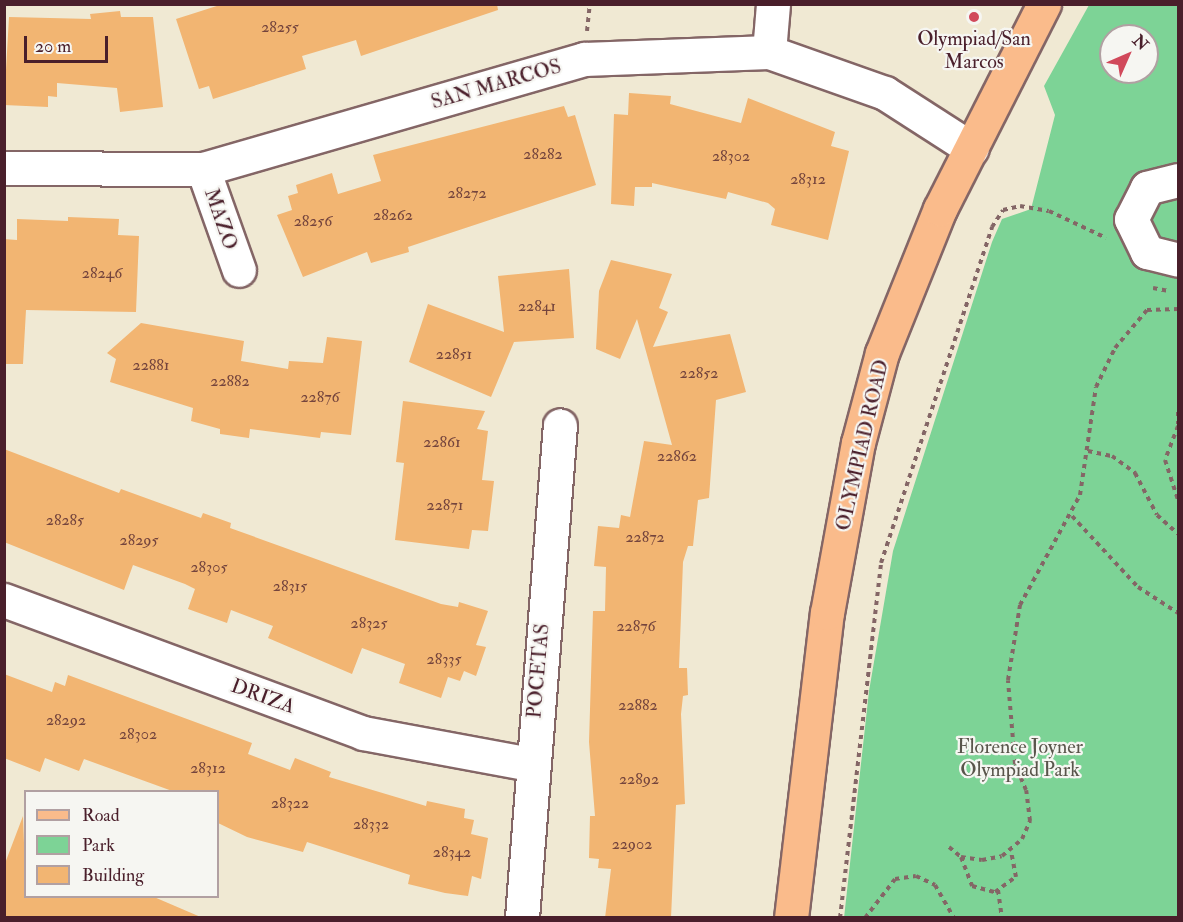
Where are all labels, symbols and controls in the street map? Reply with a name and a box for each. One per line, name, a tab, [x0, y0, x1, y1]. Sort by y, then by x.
marker: Olympiad/San Marcos	[967, 10, 981, 24]
house number: 28255	[261, 17, 299, 37]
scale bar	[27, 24, 111, 62]
north arrow	[1099, 24, 1159, 84]
place label: Olympiad/San Marcos	[917, 27, 1031, 74]
text: N	[1128, 31, 1152, 55]
text: 20 m	[35, 35, 71, 58]
street label: SAN MARCOS	[428, 54, 564, 114]
house number: 28282	[523, 144, 563, 164]
house number: 28302	[712, 146, 750, 166]
house number: 28312	[790, 169, 826, 189]
house number: 28272	[447, 183, 487, 203]
street label: MAZO	[199, 185, 243, 253]
house number: 28262	[373, 205, 413, 225]
house number: 28256	[294, 211, 332, 231]
house number: 28246	[82, 263, 122, 283]
house number: 22841	[518, 296, 556, 316]
house number: 22851	[436, 344, 472, 364]
house number: 22881	[133, 355, 169, 375]
street label: OLYMPIAD ROAD	[831, 357, 893, 533]
house number: 22852	[680, 363, 718, 383]
house number: 22882	[210, 371, 250, 391]
house number: 22876	[300, 387, 340, 407]
house number: 22861	[423, 432, 461, 452]
house number: 22862	[657, 446, 697, 466]
house number: 22871	[427, 495, 463, 515]
house number: 28285	[46, 510, 84, 530]
house number: 22872	[625, 527, 665, 547]
house number: 28295	[120, 530, 158, 550]
house number: 28305	[191, 557, 227, 577]
house number: 28315	[273, 576, 307, 596]
house number: 28325	[351, 613, 387, 633]
house number: 22876	[616, 616, 656, 636]
street label: POCETAS	[522, 623, 554, 719]
house number: 28335	[427, 649, 461, 669]
street label: DRIZA	[228, 673, 298, 719]
house number: 22882	[618, 695, 658, 715]
house number: 28292	[46, 710, 86, 730]
house number: 28302	[119, 724, 157, 744]
park label: Florence Joyner Olympiad Park	[957, 735, 1083, 782]
house number: 28312	[190, 758, 226, 778]
house number: 22892	[619, 769, 659, 789]
legend	[24, 790, 219, 898]
house number: 28322	[271, 793, 309, 813]
text: Road	[82, 804, 120, 827]
house number: 28332	[353, 814, 389, 834]
text: Park	[82, 834, 115, 857]
house number: 22902	[612, 834, 652, 854]
house number: 28342	[433, 842, 471, 862]
text: Building	[82, 864, 144, 887]

